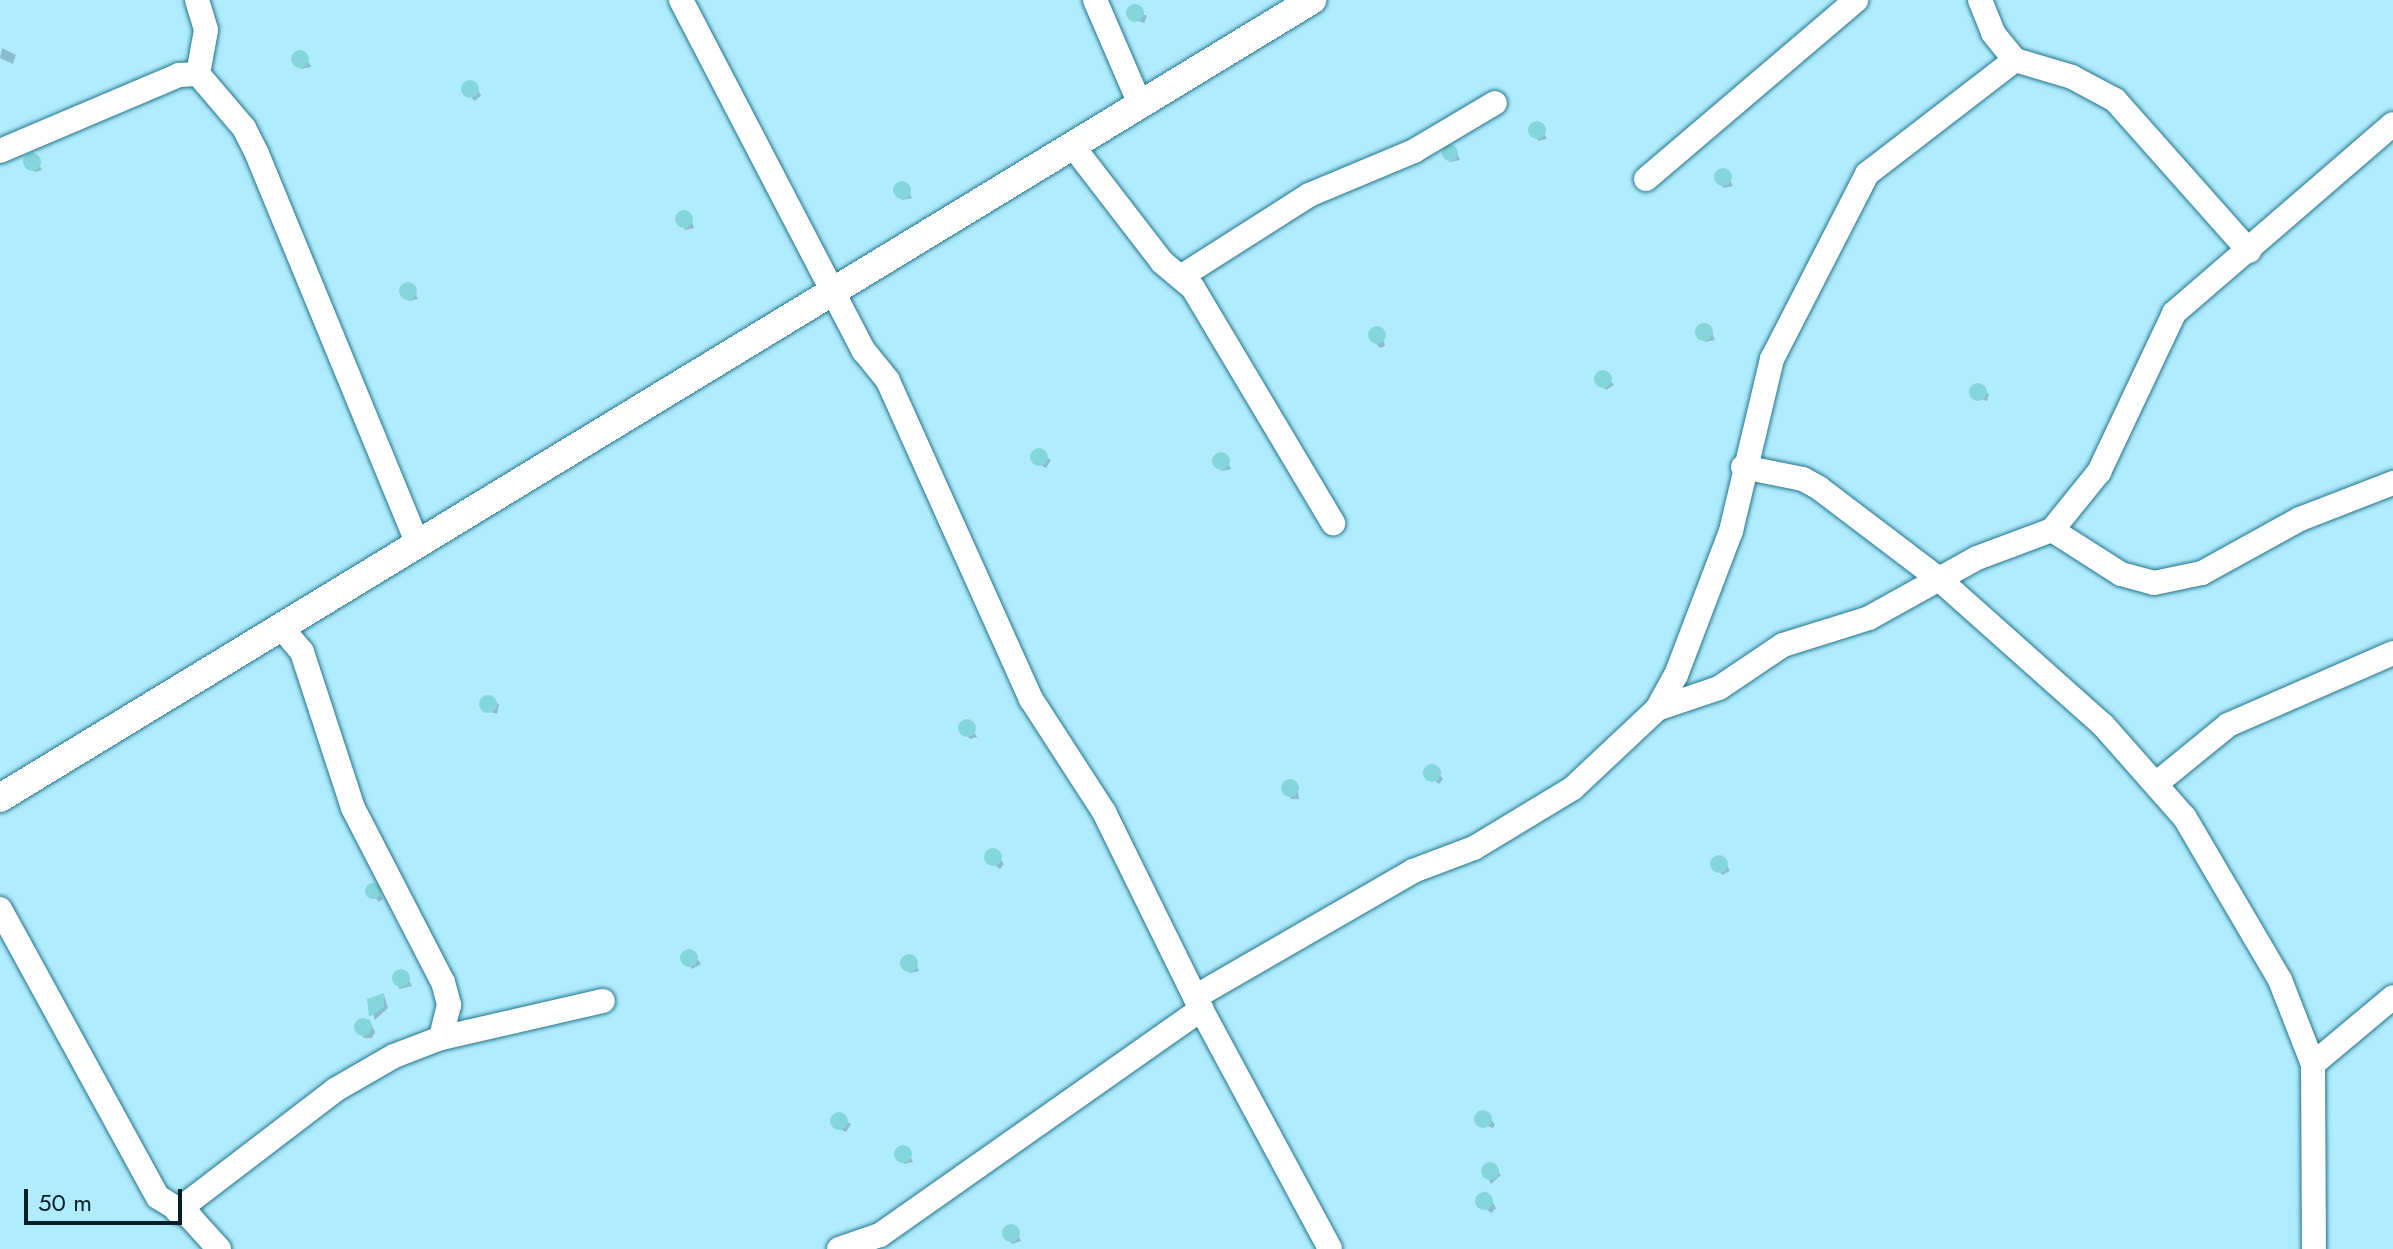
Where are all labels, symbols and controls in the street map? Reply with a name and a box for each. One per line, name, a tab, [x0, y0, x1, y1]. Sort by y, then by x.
scale bar	[28, 1173, 186, 1223]
text: 50 m	[38, 1185, 92, 1220]

